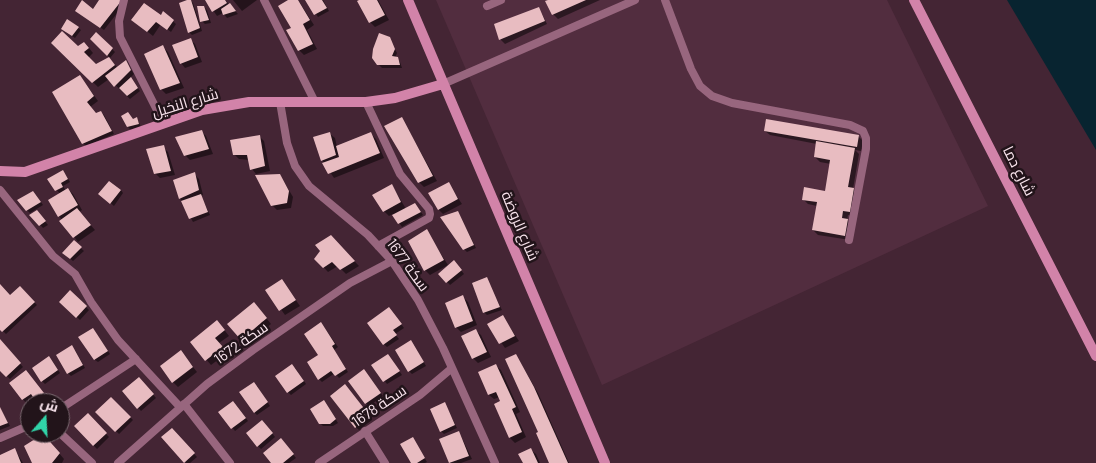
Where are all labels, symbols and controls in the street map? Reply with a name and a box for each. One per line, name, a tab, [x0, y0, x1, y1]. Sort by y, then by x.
street label: شارع النخيل	[150, 84, 220, 122]
street label: شارع دما	[999, 143, 1039, 199]
street label: شارع الروضة	[497, 188, 543, 264]
street label: سكة 1677	[383, 235, 433, 295]
street label: سكة 1672	[210, 318, 272, 368]
street label: سكة 1678	[348, 381, 410, 431]
north arrow	[20, 393, 70, 443]
text: ش	[38, 393, 61, 415]

